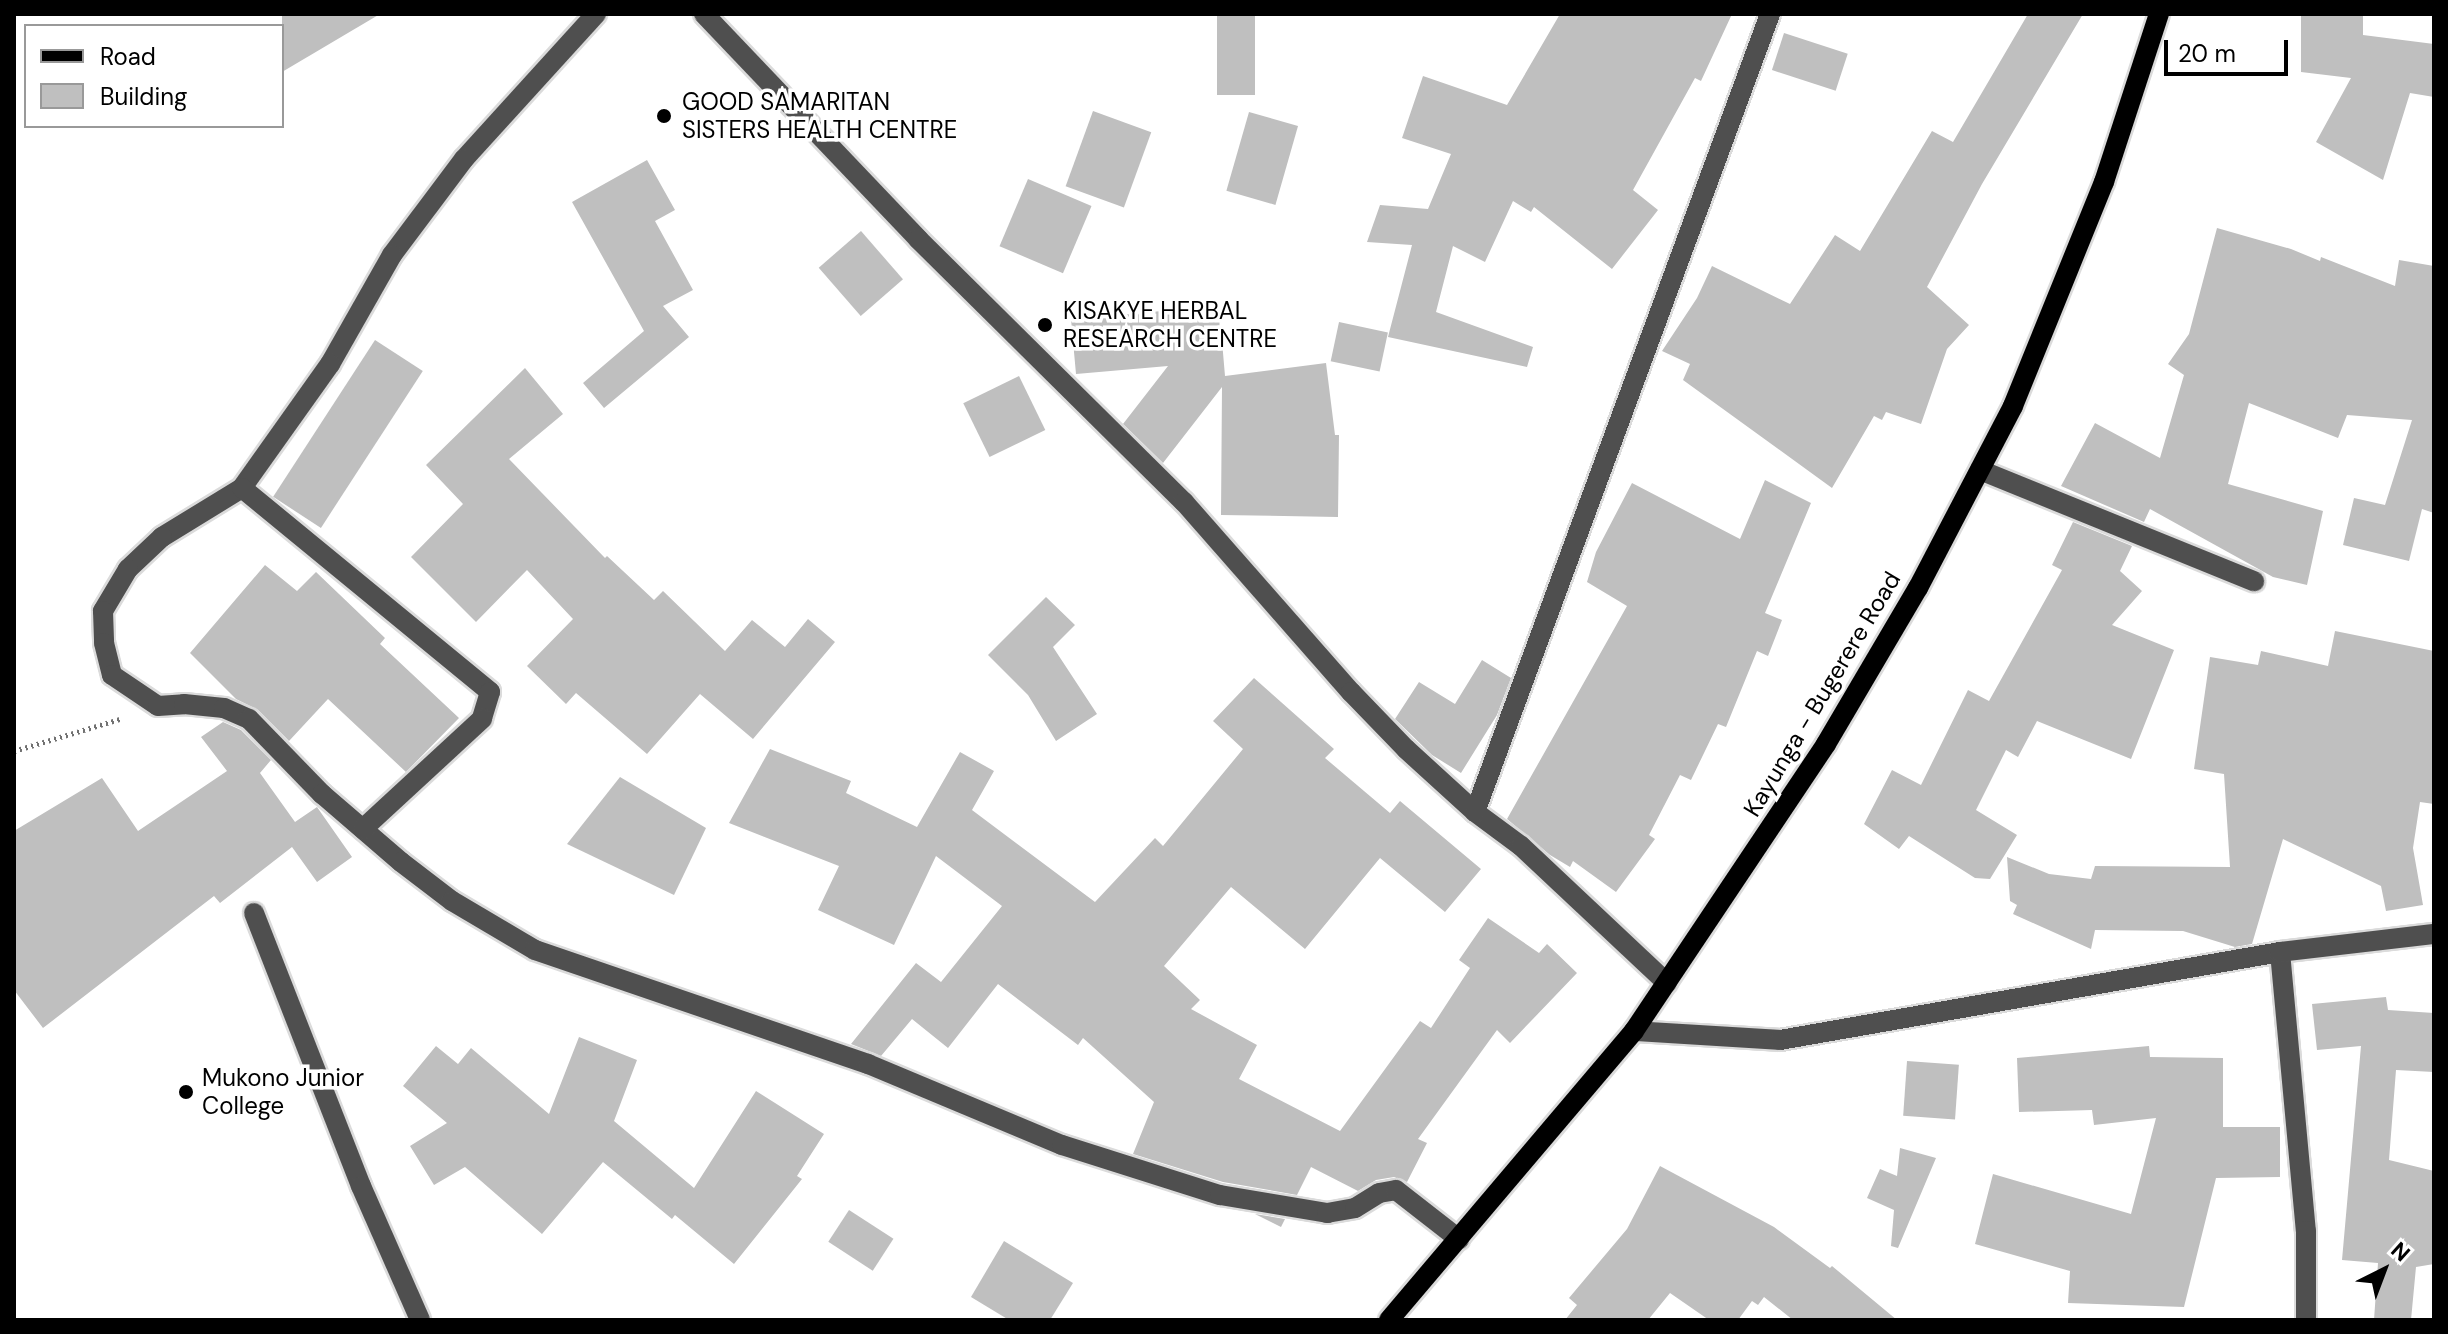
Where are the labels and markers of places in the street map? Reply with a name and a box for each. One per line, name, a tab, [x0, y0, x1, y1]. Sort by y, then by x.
place label: GOOD SAMARITAN SISTERS HEALTH CENTRE	[682, 88, 957, 144]
marker: GOOD SAMARITAN SISTERS HEALTH CENTRE	[653, 105, 675, 127]
place label: KISAKYE HERBAL RESEARCH CENTRE	[1063, 297, 1277, 353]
marker: KISAKYE HERBAL RESEARCH CENTRE	[1034, 314, 1056, 336]
place label: Mukono Junior College	[202, 1064, 364, 1120]
marker: Mukono Junior College	[177, 1083, 195, 1101]

